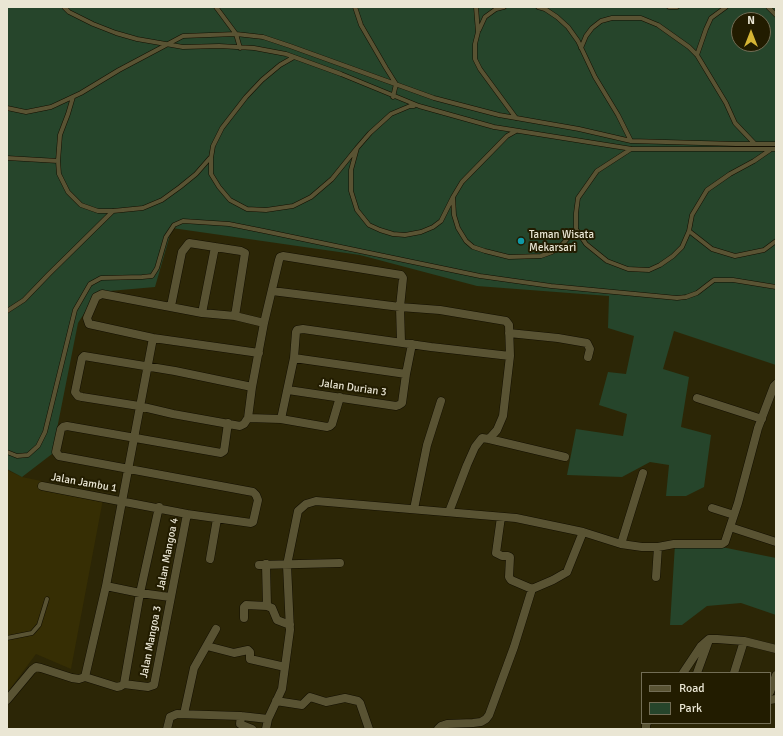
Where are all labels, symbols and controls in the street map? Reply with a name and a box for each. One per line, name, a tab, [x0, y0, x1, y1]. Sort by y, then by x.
north arrow	[731, 12, 771, 52]
text: N	[747, 14, 755, 27]
place label: Taman Wisata Mekarsari	[529, 228, 594, 254]
marker: Taman Wisata Mekarsari	[516, 236, 526, 246]
street label: Jalan Durian 3	[319, 377, 387, 399]
street label: Jalan Jambu 1	[50, 471, 118, 495]
street label: Jalan Mangoa 4	[155, 517, 181, 591]
street label: Jalan Mangoa 3	[138, 605, 164, 679]
legend	[641, 672, 771, 724]
text: Road	[679, 681, 705, 696]
text: Park	[679, 701, 702, 716]

